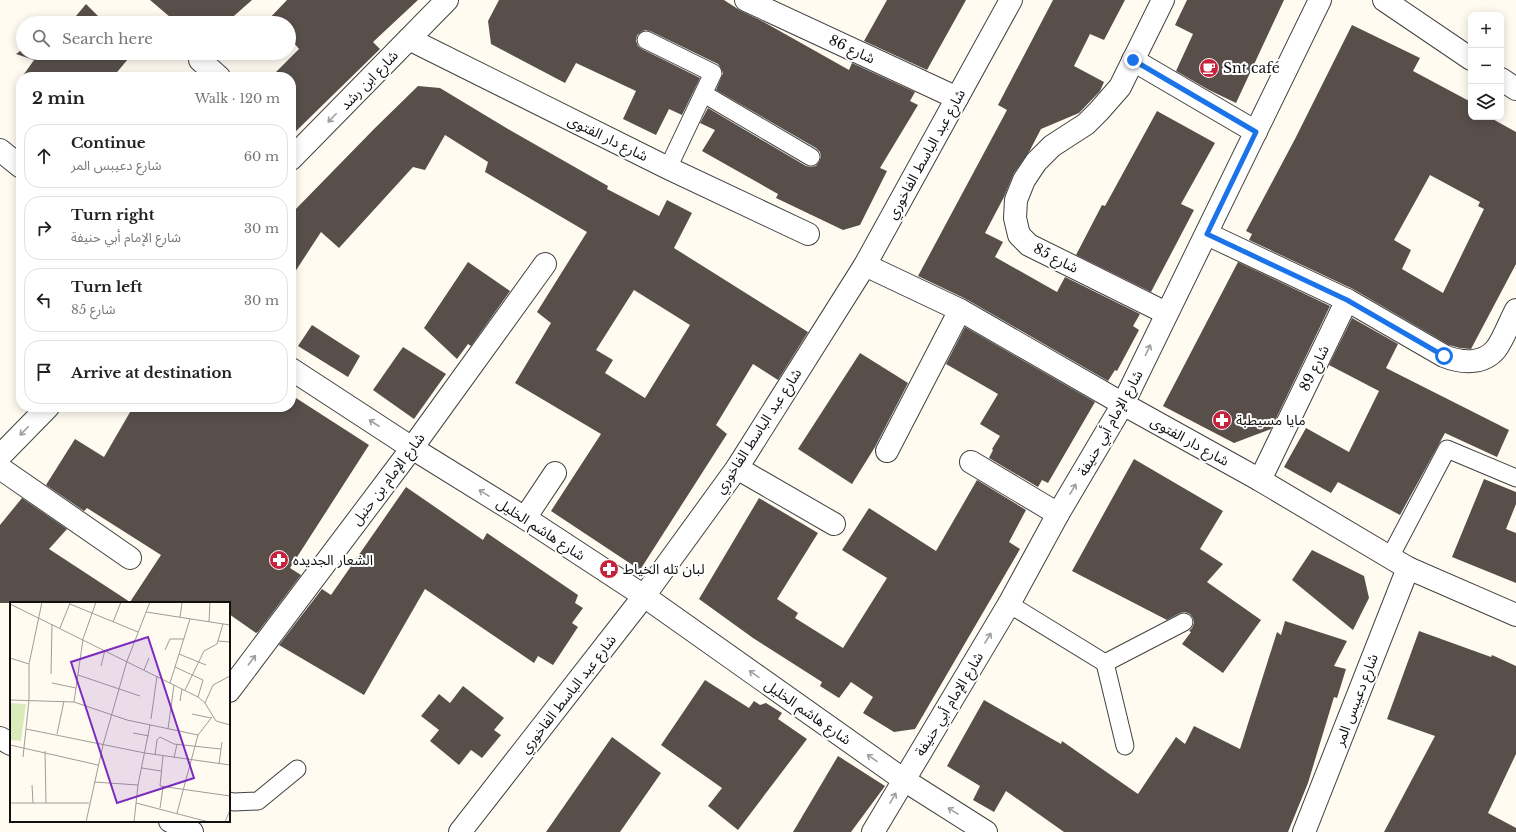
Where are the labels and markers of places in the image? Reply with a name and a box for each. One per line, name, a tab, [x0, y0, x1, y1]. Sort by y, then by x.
cafe icon: Snt café	[1198, 57, 1220, 79]
place label: Snt café	[1223, 59, 1280, 77]
pharmacy icon: مايا مسيطبة	[1211, 409, 1233, 431]
place label: مايا مسيطبة	[1236, 411, 1306, 429]
pharmacy icon: الشعار الجديده	[268, 549, 290, 571]
place label: الشعار الجديده	[293, 551, 373, 569]
pharmacy icon: لبان تله الخياط	[598, 558, 620, 580]
place label: لبان تله الخياط	[623, 560, 705, 578]

